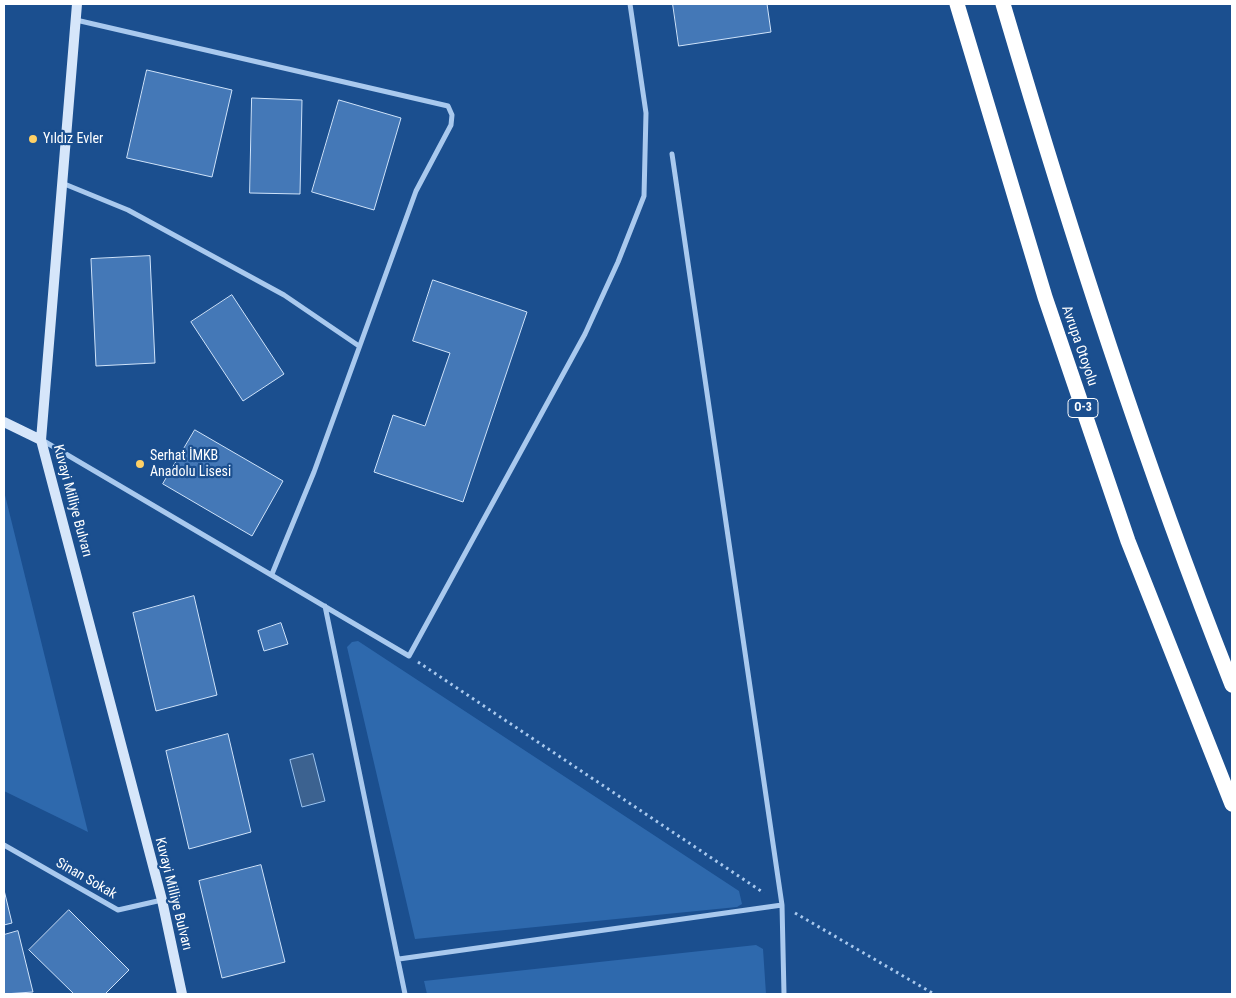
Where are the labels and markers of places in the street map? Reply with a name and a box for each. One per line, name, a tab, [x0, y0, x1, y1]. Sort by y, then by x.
place label: Yıldız Evler	[43, 131, 103, 147]
marker: Yıldız Evler	[27, 133, 39, 145]
place label: Serhat İMKB Anadolu Lisesi	[150, 448, 231, 481]
marker: Serhat İMKB Anadolu Lisesi	[134, 458, 146, 470]

